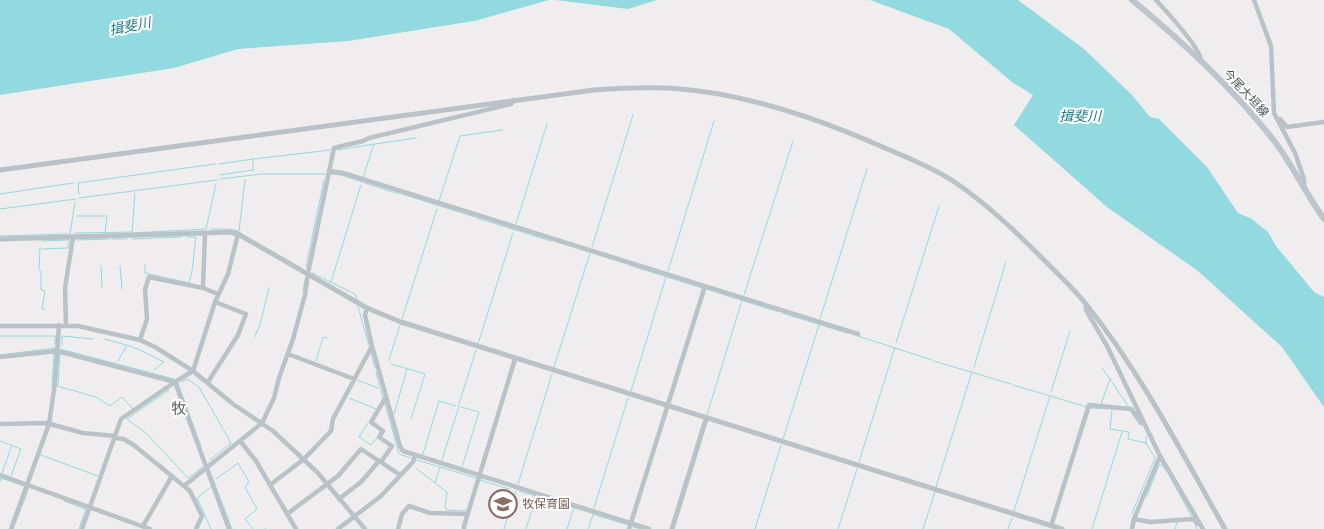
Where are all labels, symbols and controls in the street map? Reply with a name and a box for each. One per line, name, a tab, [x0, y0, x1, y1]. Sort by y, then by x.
water label: 揖斐川	[108, 13, 154, 38]
street label: 今尾大垣線	[1221, 66, 1272, 119]
water label: 揖斐川	[1059, 107, 1103, 124]
district label: 牧	[171, 399, 187, 417]
school or university icon: 牧保育園	[488, 489, 518, 519]
place label: 牧保育園	[522, 496, 570, 510]

